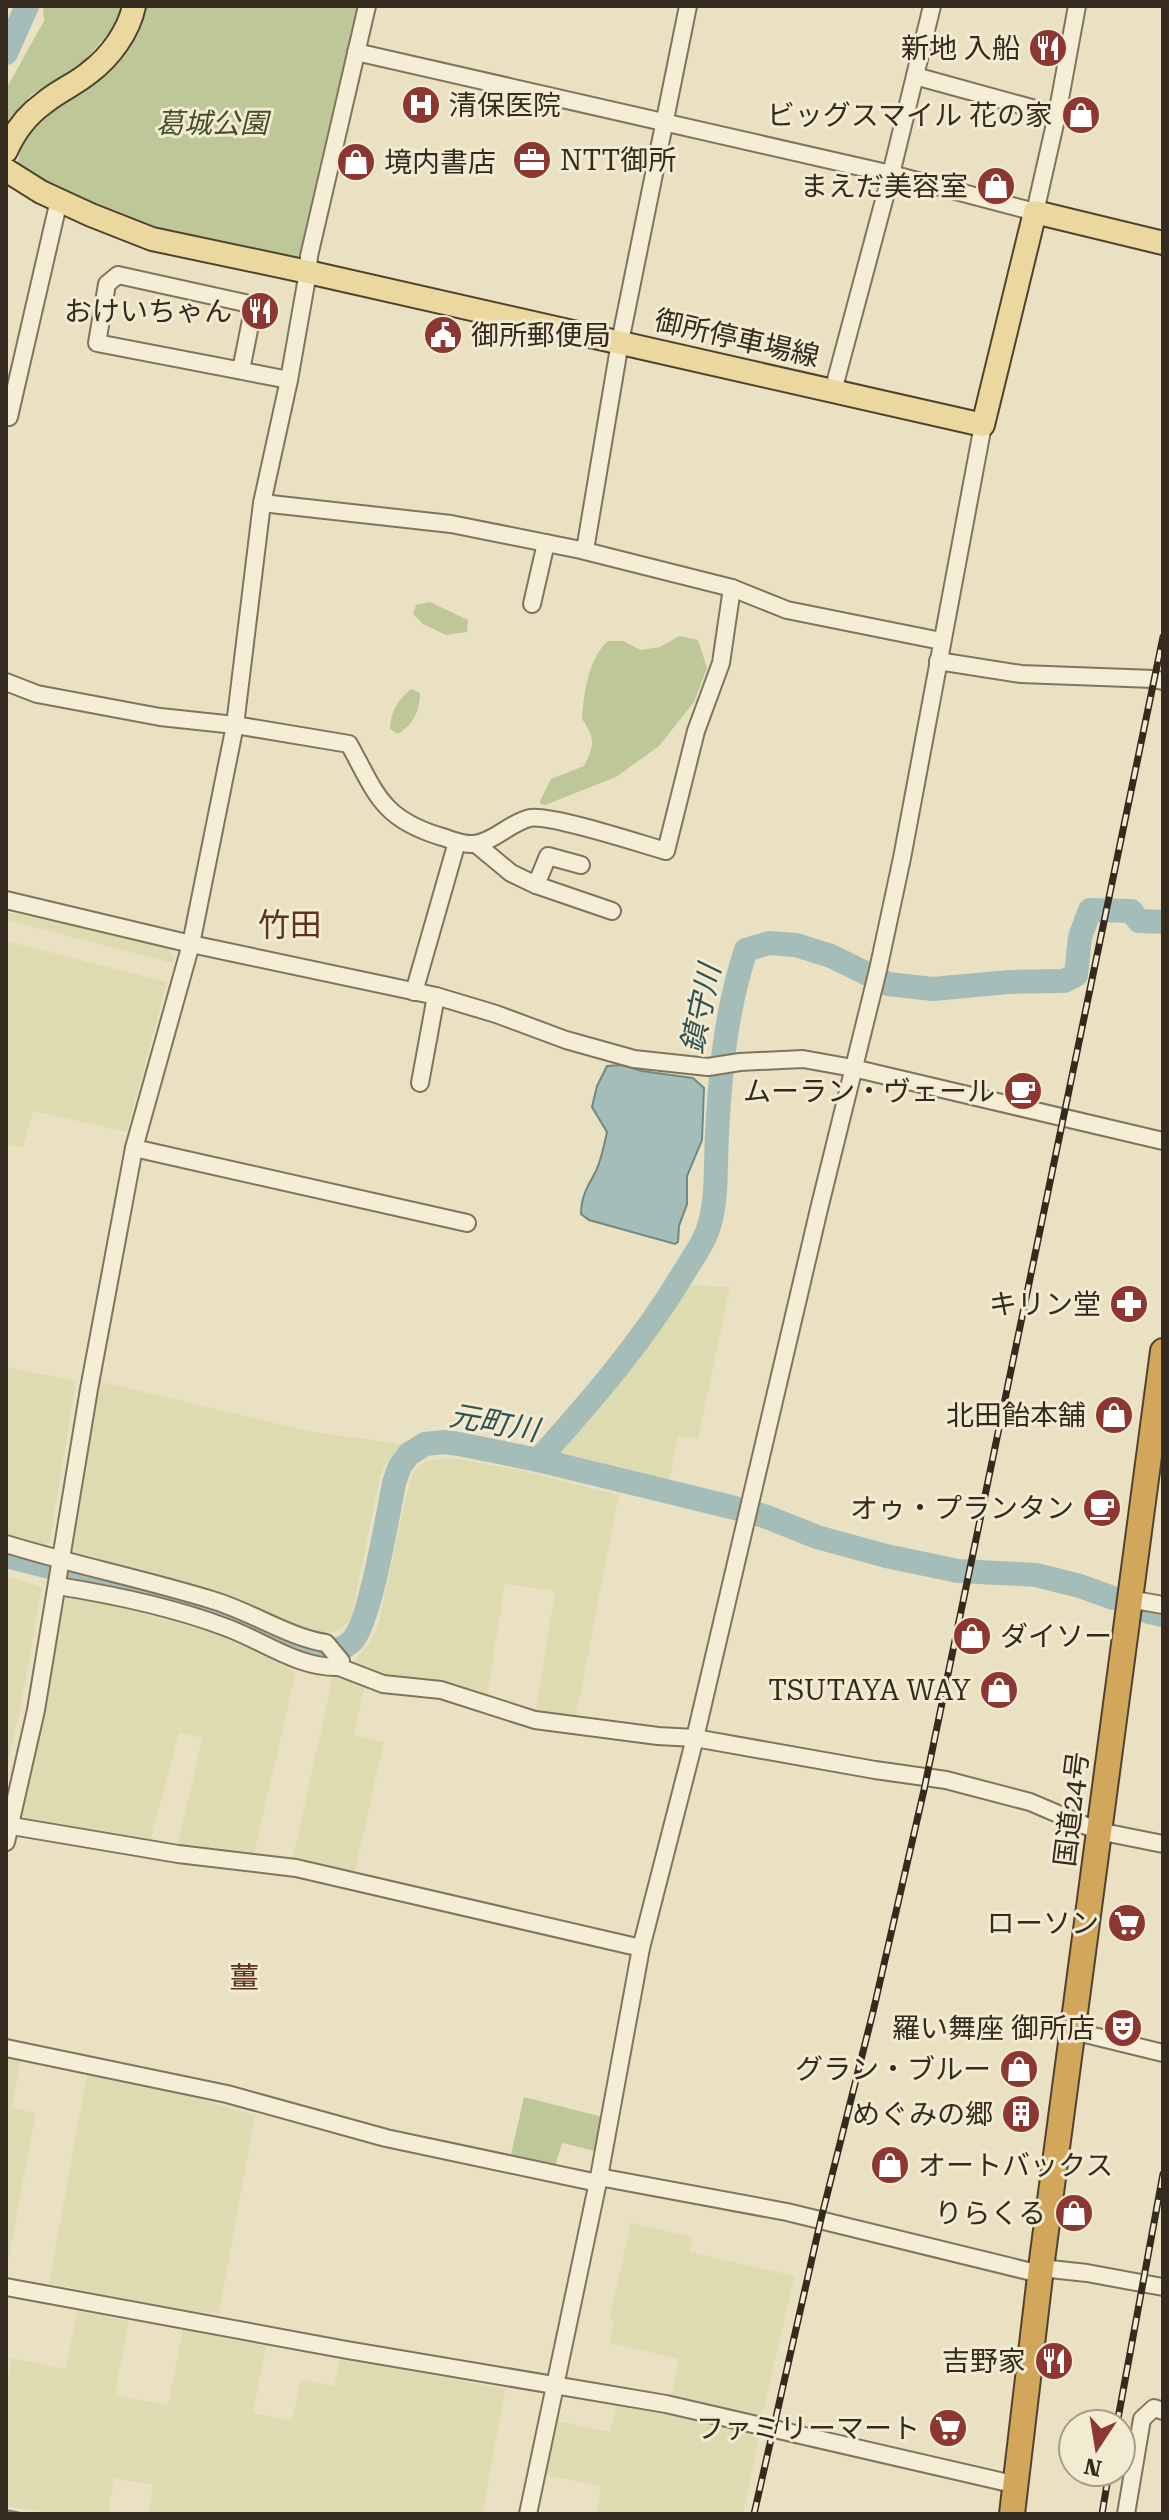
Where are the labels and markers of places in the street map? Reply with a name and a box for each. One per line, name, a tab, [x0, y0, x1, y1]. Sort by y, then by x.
restaurant icon: 新地 入船	[1027, 27, 1069, 69]
place label: 新地 入船	[901, 32, 1020, 65]
hospital icon: 清保医院	[400, 84, 442, 126]
place label: 清保医院	[449, 89, 561, 122]
shop icon: ビッグスマイル 花の家	[1060, 94, 1102, 136]
place label: ビッグスマイル 花の家	[767, 99, 1053, 132]
office icon: NTT御所	[511, 139, 553, 181]
shop icon: 境内書店	[335, 141, 377, 183]
place label: NTT御所	[560, 144, 676, 177]
place label: 境内書店	[384, 146, 496, 179]
shop icon: まえだ美容室	[975, 165, 1017, 207]
place label: まえだ美容室	[800, 170, 968, 203]
restaurant icon: おけいちゃん	[239, 290, 281, 332]
place label: おけいちゃん	[64, 295, 232, 328]
public building icon: 御所郵便局	[422, 314, 464, 356]
place label: 御所郵便局	[471, 319, 611, 352]
cafe icon: ムーラン・ヴェール	[1002, 1070, 1044, 1112]
place label: ムーラン・ヴェール	[743, 1075, 995, 1108]
pharmacy icon: キリン堂	[1108, 1283, 1150, 1325]
place label: キリン堂	[989, 1288, 1101, 1321]
shop icon: 北田飴本舗	[1093, 1394, 1135, 1436]
place label: 北田飴本舗	[946, 1399, 1086, 1432]
cafe icon: オゥ・プランタン	[1081, 1487, 1123, 1529]
place label: オゥ・プランタン	[850, 1492, 1074, 1525]
shop icon: ダイソー	[951, 1615, 993, 1657]
place label: ダイソー	[1000, 1620, 1112, 1653]
shop icon: TSUTAYA WAY	[978, 1669, 1020, 1711]
place label: TSUTAYA WAY	[768, 1674, 971, 1707]
supermarket icon: ローソン	[1106, 1902, 1148, 1944]
place label: ローソン	[987, 1907, 1099, 1940]
theatre icon: 羅い舞座 御所店	[1102, 2007, 1144, 2049]
place label: 羅い舞座 御所店	[892, 2012, 1095, 2045]
shop icon: グラン・ブルー	[998, 2048, 1040, 2090]
place label: グラン・ブルー	[795, 2053, 991, 2086]
building icon: めぐみの郷	[1000, 2093, 1042, 2135]
place label: めぐみの郷	[852, 2098, 993, 2131]
shop icon: オートバックス	[869, 2144, 911, 2186]
place label: オートバックス	[918, 2149, 1113, 2182]
shop icon: りらくる	[1053, 2192, 1095, 2234]
place label: りらくる	[935, 2197, 1046, 2230]
restaurant icon: 吉野家	[1033, 2340, 1075, 2382]
place label: 吉野家	[942, 2345, 1026, 2378]
supermarket icon: ファミリーマート	[927, 2407, 969, 2449]
place label: ファミリーマート	[696, 2412, 920, 2445]

